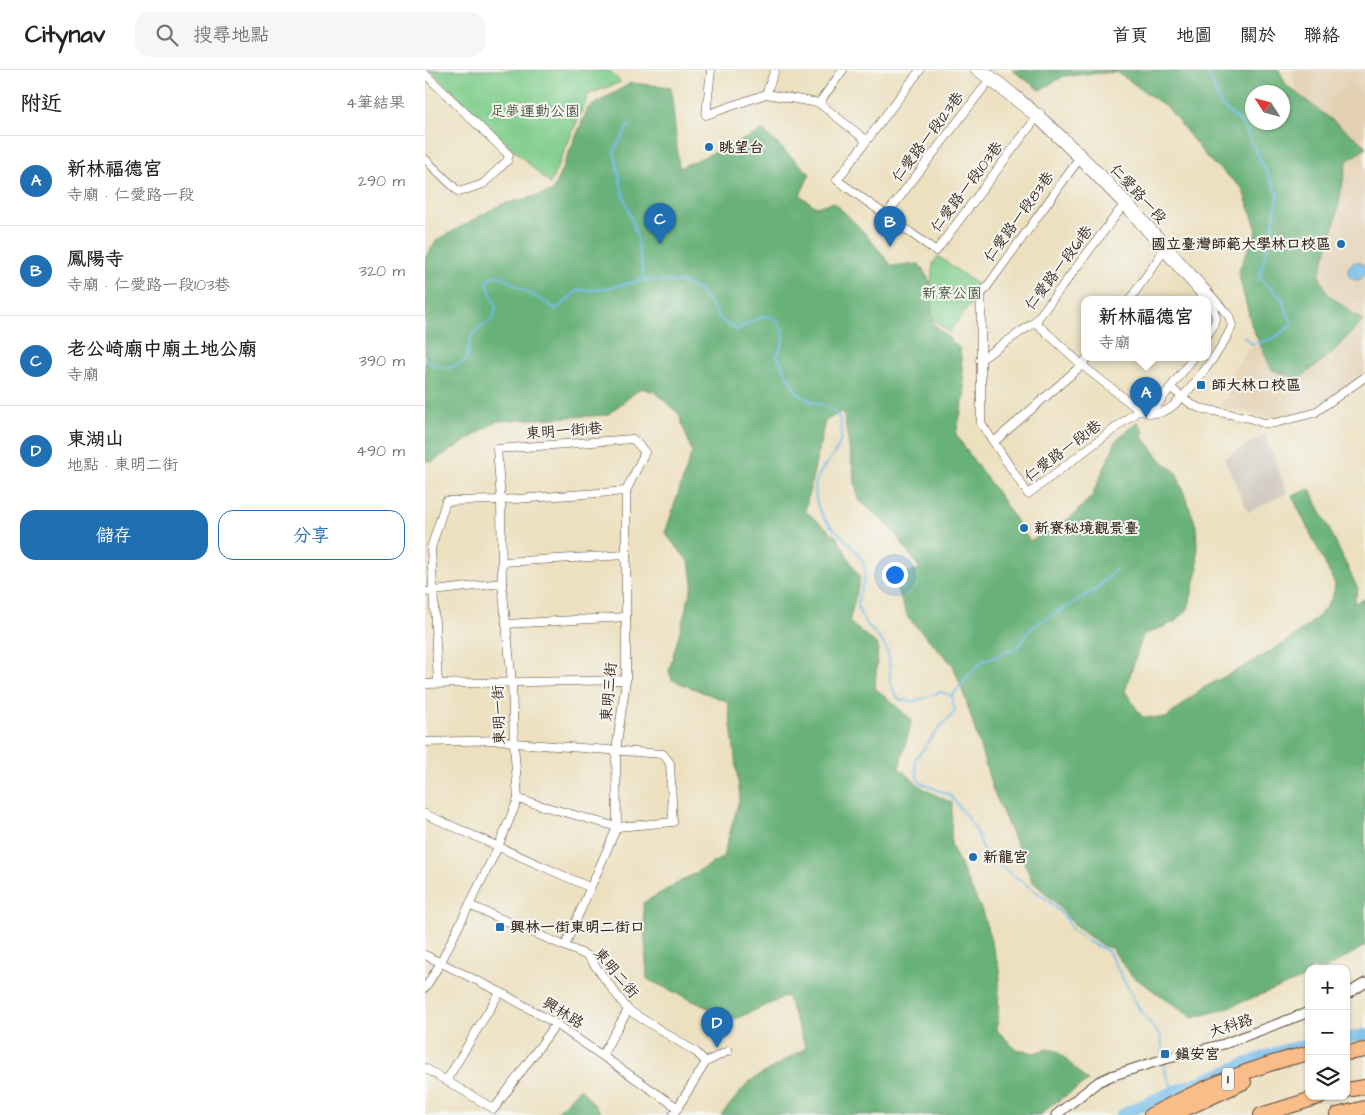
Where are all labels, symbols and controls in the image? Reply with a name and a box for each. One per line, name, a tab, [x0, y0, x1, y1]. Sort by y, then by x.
search box	[135, 12, 485, 57]
text: Citynav	[25, 18, 105, 52]
icon: search	[153, 21, 181, 49]
text: 搜尋地點	[193, 22, 269, 49]
text: 首頁	[1112, 23, 1148, 48]
text: 地圖	[1176, 23, 1212, 48]
text: 關於	[1240, 23, 1276, 48]
text: 聯絡	[1304, 23, 1340, 48]
north arrow	[1245, 85, 1290, 130]
street label: 仁愛路一段123巷	[887, 87, 969, 187]
text: 附近	[20, 89, 62, 118]
text: 4筆結果	[346, 92, 405, 114]
park label: 足夢運動公園	[490, 101, 580, 122]
place label: 眺望台	[719, 137, 764, 158]
street label: 仁愛路一段103巷	[926, 137, 1008, 237]
marker: 眺望台	[703, 141, 715, 153]
text: 新林福德宮	[67, 156, 162, 183]
street label: 仁愛路一段	[1105, 159, 1171, 229]
street label: 仁愛路一段83巷	[979, 167, 1059, 267]
text: A	[31, 170, 41, 192]
text: 290 m	[358, 170, 405, 192]
text: 寺廟 · 仁愛路一段	[67, 184, 194, 206]
pin: C	[644, 203, 676, 244]
pin: B	[874, 206, 906, 247]
street label: 仁愛路一段61巷	[1020, 221, 1098, 315]
place label: 國立臺灣師範大學林口校區	[1151, 234, 1331, 255]
marker: 國立臺灣師範大學林口校區	[1335, 238, 1347, 250]
text: 鳳陽寺	[67, 246, 124, 273]
text: B	[30, 260, 42, 282]
text: 320 m	[359, 260, 405, 282]
text: 寺廟 · 仁愛路一段103巷	[67, 274, 230, 296]
park label: 新寮公園	[922, 283, 982, 304]
popup	[1081, 296, 1211, 361]
text: 新林福德宮	[1098, 304, 1194, 331]
text: 寺廟	[1098, 332, 1131, 354]
text: 老公崎廟中廟土地公廟	[67, 336, 257, 363]
text: C	[30, 350, 42, 372]
text: 390 m	[359, 350, 405, 372]
text: 寺廟	[67, 364, 99, 386]
place label: 師大林口校區	[1211, 375, 1301, 396]
pin: A	[1130, 377, 1162, 418]
marker: 師大林口校區	[1195, 379, 1207, 391]
street label: 仁愛路一段1巷	[1020, 415, 1106, 487]
street label: 東明一街1巷	[525, 418, 603, 444]
text: 東湖山	[67, 426, 124, 453]
text: D	[31, 440, 41, 462]
text: 490 m	[356, 440, 405, 462]
text: 地點 · 東明二街	[67, 454, 178, 476]
button: 儲存	[20, 510, 208, 560]
button: 分享	[218, 510, 405, 560]
place label: 新寮秘境觀景臺	[1034, 518, 1139, 539]
marker: 新寮秘境觀景臺	[1018, 522, 1030, 534]
your location	[882, 562, 908, 588]
street label: 東明三街	[596, 661, 622, 723]
street label: 東明一街	[487, 685, 511, 745]
place label: 新龍宮	[983, 847, 1028, 868]
marker: 新龍宮	[967, 851, 979, 863]
place label: 興林一街東明二街口	[510, 917, 645, 938]
marker: 興林一街東明二街口	[494, 921, 506, 933]
street label: 東明二街	[589, 943, 643, 1003]
map controls	[1305, 965, 1350, 1100]
button: +	[1305, 965, 1350, 1010]
street label: 興林路	[538, 992, 588, 1034]
pin: D	[701, 1007, 733, 1048]
street label: 大科路	[1206, 1009, 1256, 1043]
button: −	[1305, 1010, 1350, 1055]
place label: 鎮安宮	[1175, 1044, 1220, 1065]
marker: 鎮安宮	[1159, 1048, 1171, 1060]
button: layers	[1305, 1055, 1350, 1100]
road number: 1	[1222, 1068, 1234, 1091]

